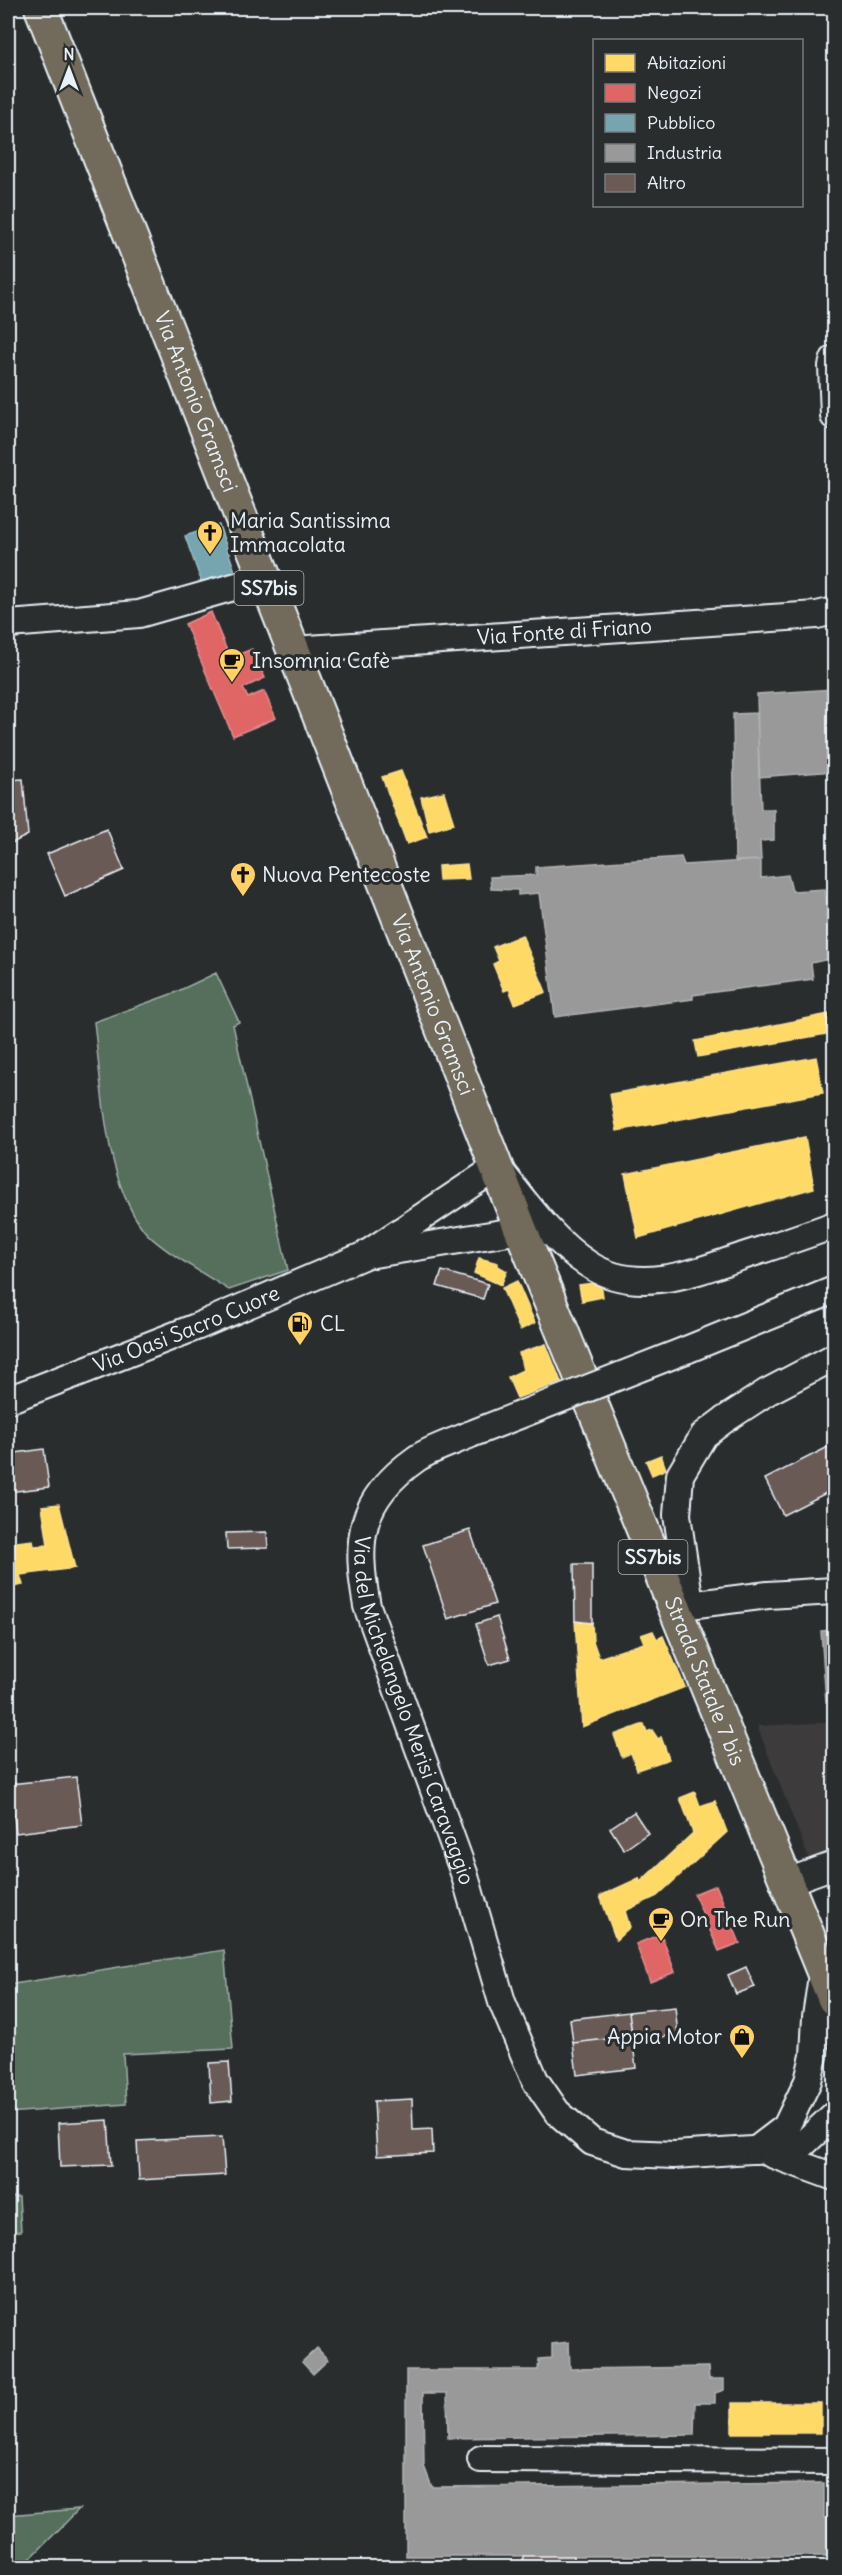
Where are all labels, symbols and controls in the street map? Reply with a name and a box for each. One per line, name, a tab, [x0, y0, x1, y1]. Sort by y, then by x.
north arrow	[39, 39, 99, 99]
legend	[593, 39, 803, 207]
text: N	[63, 44, 75, 64]
text: Abitazioni	[647, 51, 726, 74]
text: Negozi	[647, 81, 702, 104]
text: Pubblico	[647, 111, 715, 134]
text: Industria	[647, 141, 722, 164]
text: Altro	[647, 171, 686, 194]
street label: Via Antonio Gramsci	[148, 307, 244, 496]
place label: Maria Santissima Immacolata	[230, 507, 391, 558]
church icon: Maria Santissima Immacolata	[195, 518, 225, 556]
road number: SS7bis	[234, 571, 304, 605]
street label: Via Fonte di Friano	[476, 612, 653, 651]
cafe icon: Insomnia Cafè	[217, 646, 247, 684]
place label: Insomnia Cafè	[252, 647, 390, 674]
church icon: Nuova Pentecoste	[228, 860, 258, 898]
place label: Nuova Pentecoste	[262, 861, 431, 888]
street label: Via Antonio Gramsci	[385, 910, 481, 1099]
street label: Via Oasi Sacro Cuore	[89, 1279, 284, 1379]
fuel station icon: CL	[285, 1309, 315, 1347]
place label: CL	[320, 1310, 345, 1337]
street label: Via del Michelangelo Merisi Caravaggio	[348, 1535, 481, 1888]
road number: SS7bis	[618, 1540, 688, 1574]
street label: Strada Statale 7 bis	[659, 1593, 751, 1769]
cafe icon: On The Run	[646, 1905, 676, 1943]
place label: On The Run	[680, 1906, 790, 1933]
shop icon: Appia Motor	[727, 2022, 757, 2060]
place label: Appia Motor	[607, 2023, 722, 2050]

